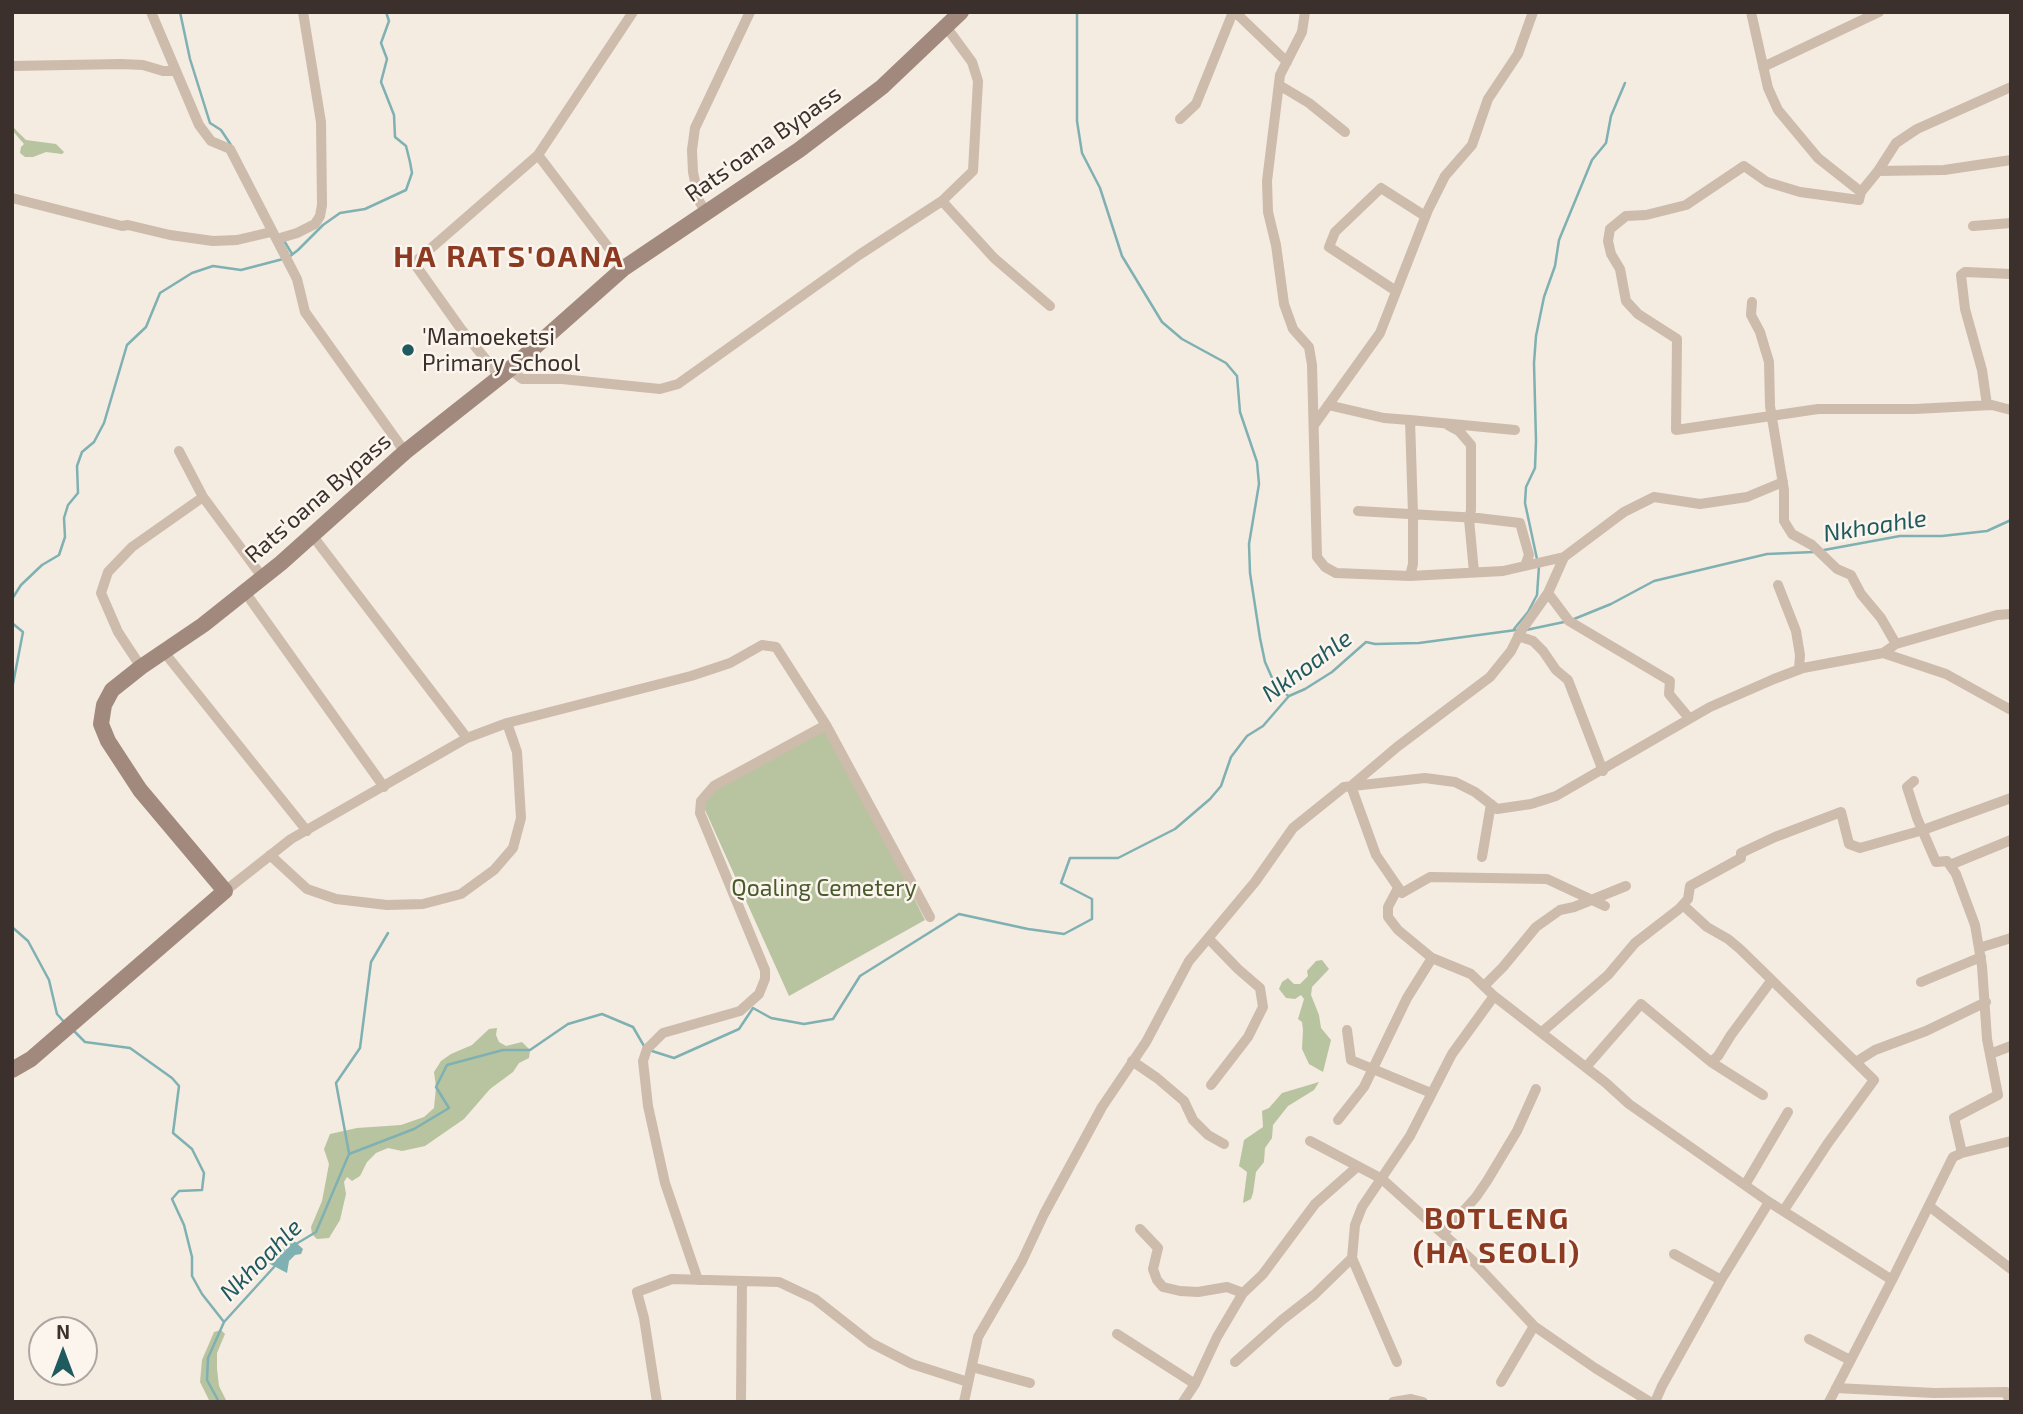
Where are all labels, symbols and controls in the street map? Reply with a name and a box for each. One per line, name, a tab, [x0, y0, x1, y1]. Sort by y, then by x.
street label: Rats'oana Bypass	[680, 80, 846, 208]
district label: HA RATS'OANA	[395, 239, 623, 275]
place label: 'Mamoeketsi Primary School	[422, 323, 580, 377]
marker: 'Mamoeketsi Primary School	[400, 342, 416, 358]
street label: Rats'oana Bypass	[239, 427, 397, 569]
water label: Nkhoahle	[1821, 504, 1929, 548]
water label: Nkhoahle	[1256, 624, 1358, 708]
park label: Qoaling Cemetery	[731, 874, 917, 902]
district label: BOTLENG (HA SEOLI)	[1414, 1201, 1580, 1272]
water label: Nkhoahle	[214, 1213, 308, 1307]
north arrow	[28, 1316, 98, 1386]
text: N	[56, 1320, 70, 1343]

